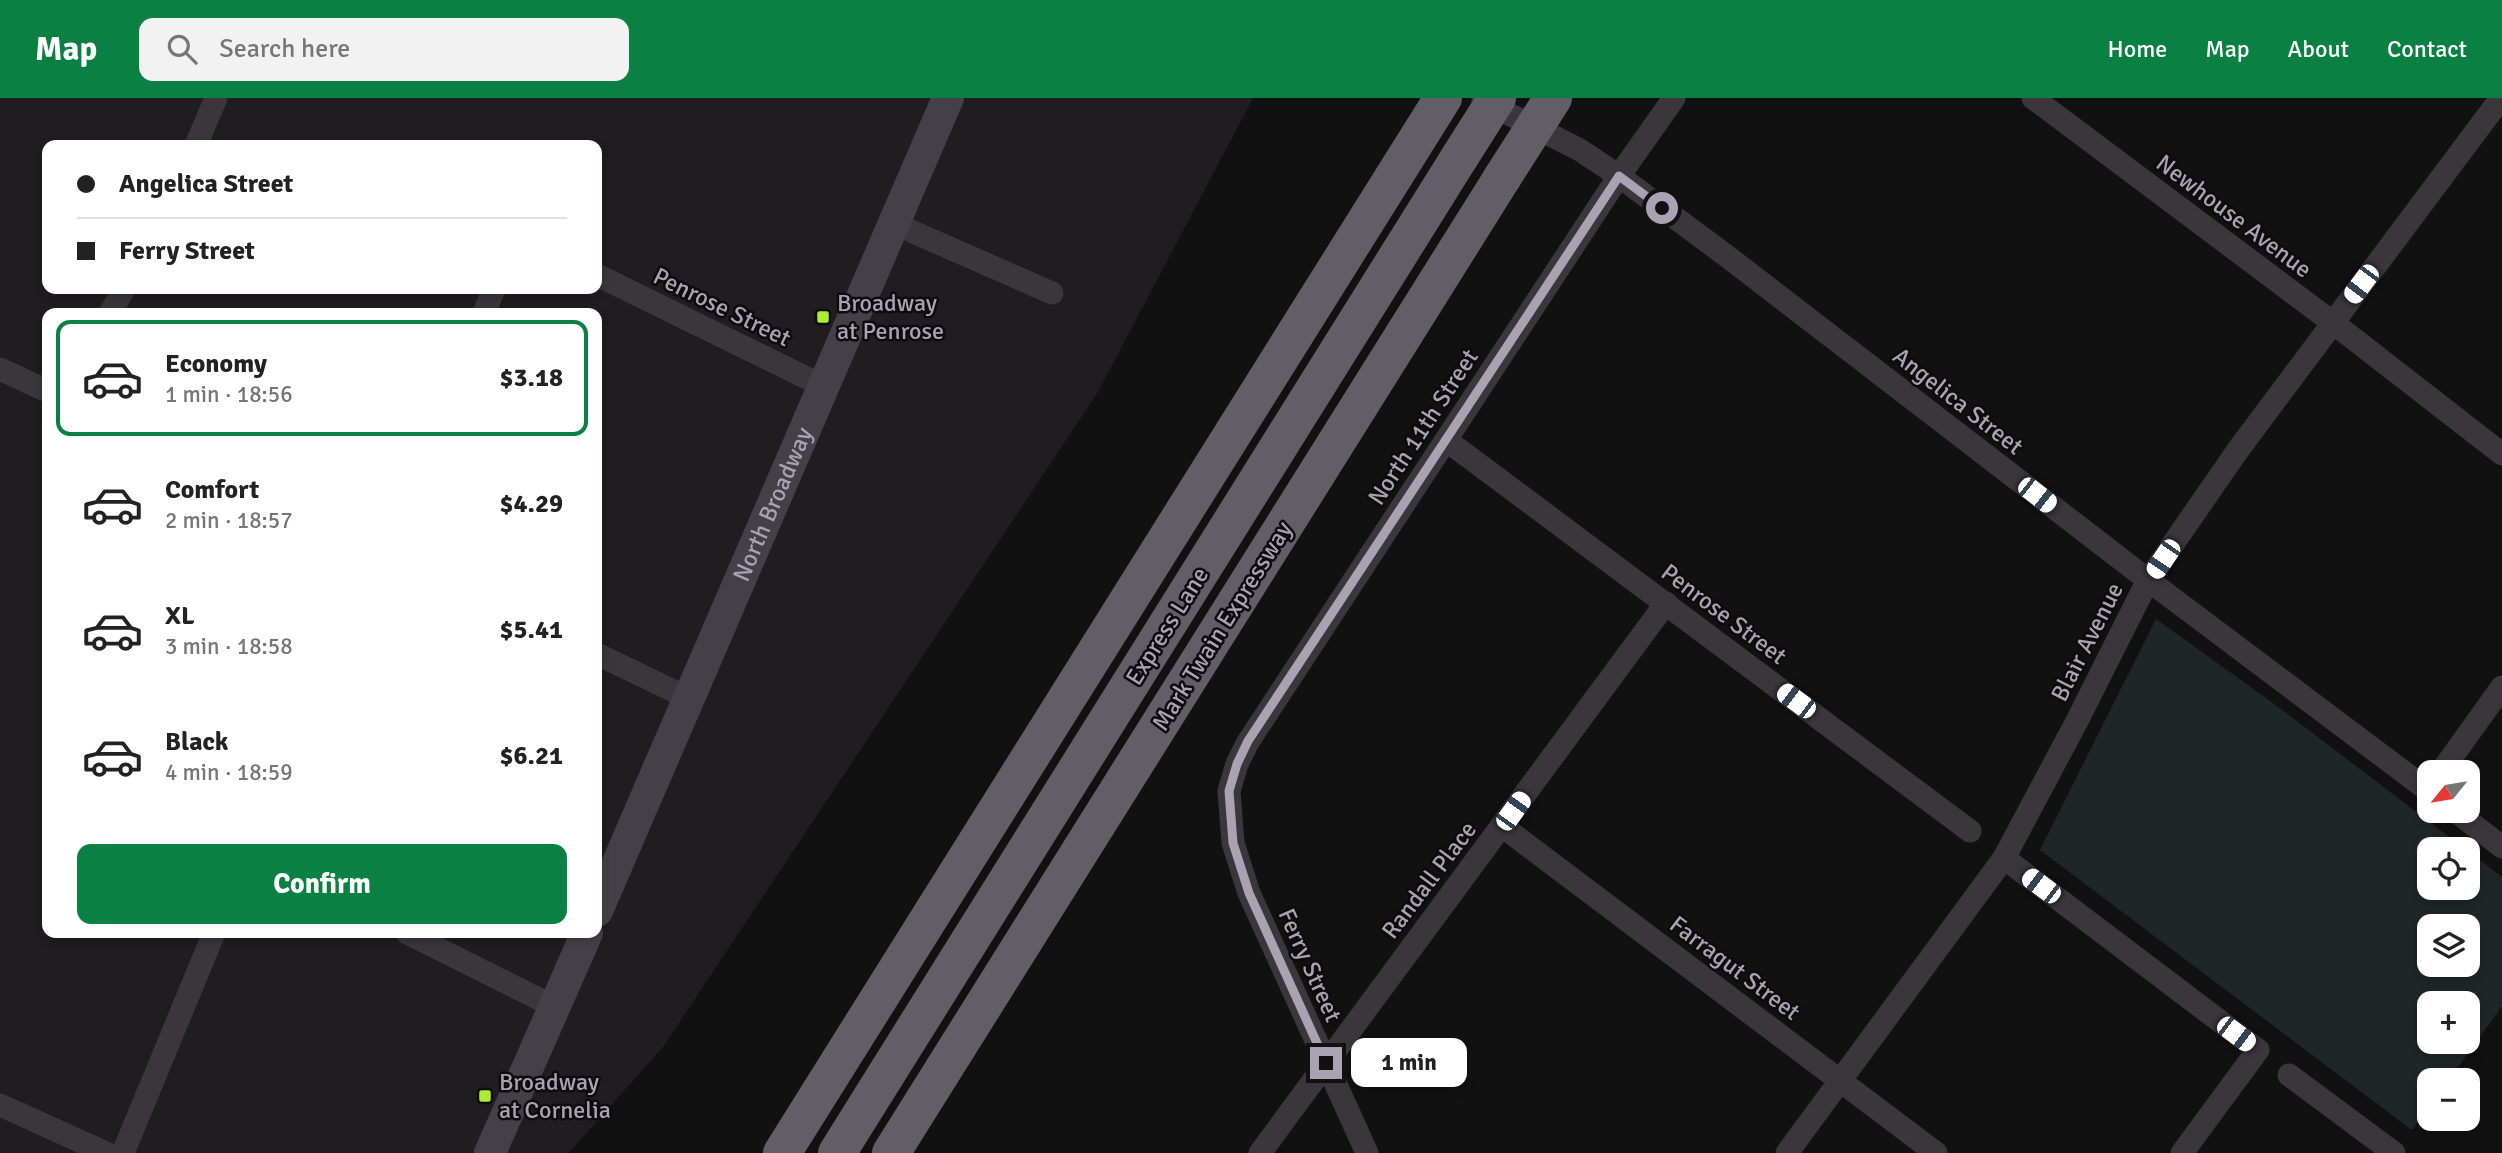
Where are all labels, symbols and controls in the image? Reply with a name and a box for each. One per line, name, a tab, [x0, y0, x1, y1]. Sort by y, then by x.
search box	[139, 18, 629, 81]
text: Map	[35, 29, 97, 70]
icon: search	[163, 30, 201, 68]
text: Search here	[219, 33, 350, 65]
text: Home	[2107, 34, 2167, 64]
text: Map	[2205, 34, 2250, 64]
text: About	[2288, 34, 2349, 64]
text: Contact	[2387, 34, 2467, 64]
street label: Newhouse Avenue	[2150, 148, 2318, 284]
text: Angelica Street	[119, 168, 293, 200]
route start	[1646, 192, 1678, 224]
text: Ferry Street	[119, 235, 255, 267]
street label: Penrose Street	[648, 261, 796, 353]
car	[2340, 261, 2383, 307]
place label: Broadway at Penrose	[837, 288, 944, 346]
marker: Broadway at Penrose	[815, 309, 831, 325]
street label: Angelica Street	[1887, 341, 2029, 461]
street label: North 11th Street	[1361, 343, 1485, 511]
icon: car	[81, 347, 144, 410]
text: Economy	[165, 348, 267, 380]
text: $3.18	[499, 362, 563, 394]
text: 1 min · 18:56	[165, 380, 293, 409]
street label: North Broadway	[726, 423, 819, 586]
icon: car	[81, 473, 144, 536]
text: Comfort	[165, 474, 259, 506]
car	[2014, 474, 2061, 516]
text: $4.29	[499, 488, 563, 520]
text: 2 min · 18:57	[165, 506, 293, 535]
street label: Mark Twain Expressway	[1145, 516, 1299, 736]
car	[2143, 536, 2184, 582]
street label: Penrose Street	[1655, 557, 1793, 671]
street label: Express Lane	[1119, 561, 1215, 691]
street label: Blair Avenue	[2044, 577, 2130, 707]
icon: car	[81, 599, 144, 662]
text: XL	[165, 600, 195, 632]
text: $5.41	[499, 614, 563, 646]
text: 3 min · 18:58	[165, 632, 293, 661]
car	[1773, 680, 1820, 722]
icon: car	[81, 725, 144, 788]
text: Black	[165, 726, 228, 758]
text: $6.21	[499, 740, 563, 772]
text: 4 min · 18:59	[165, 758, 293, 787]
north arrow	[2417, 760, 2480, 822]
map controls	[2417, 760, 2480, 1131]
car	[1493, 788, 1534, 834]
street label: Randall Place	[1375, 815, 1483, 945]
button: locate	[2417, 837, 2480, 900]
button: Confirm	[77, 844, 567, 924]
car	[2018, 865, 2065, 907]
street label: Ferry Street	[1272, 904, 1348, 1026]
street label: Farragut Street	[1664, 909, 1806, 1027]
button: layers	[2417, 914, 2480, 977]
button: +	[2417, 991, 2480, 1054]
car	[2213, 1013, 2260, 1055]
callout: 1 min	[1350, 1038, 1466, 1088]
route end	[1310, 1047, 1342, 1079]
text: 1 min	[1381, 1048, 1437, 1077]
place label: Broadway at Cornelia	[499, 1067, 611, 1125]
button: −	[2417, 1068, 2480, 1131]
marker: Broadway at Cornelia	[477, 1088, 493, 1104]

